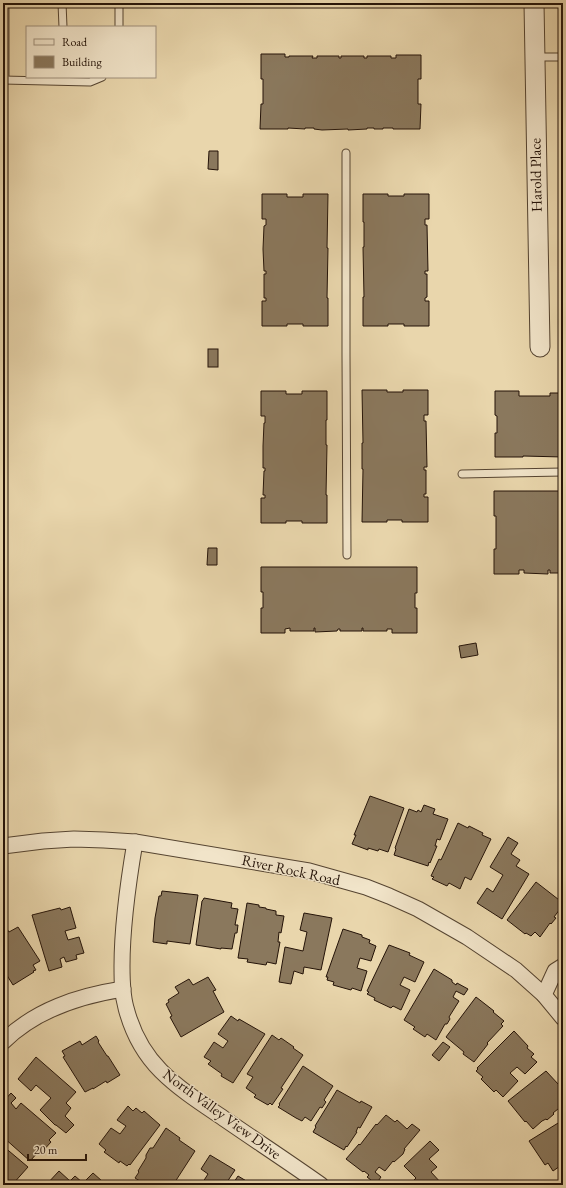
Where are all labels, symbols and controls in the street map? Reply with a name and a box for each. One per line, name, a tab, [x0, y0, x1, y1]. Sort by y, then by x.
legend	[26, 26, 156, 78]
text: Road	[62, 34, 88, 50]
text: Building	[62, 54, 103, 70]
street label: Harold Place	[525, 138, 546, 212]
street label: River Rock Road	[240, 850, 342, 889]
street label: North Valley View Drive	[159, 1064, 285, 1163]
scale bar	[28, 1136, 86, 1162]
text: 20 m	[34, 1142, 58, 1158]

